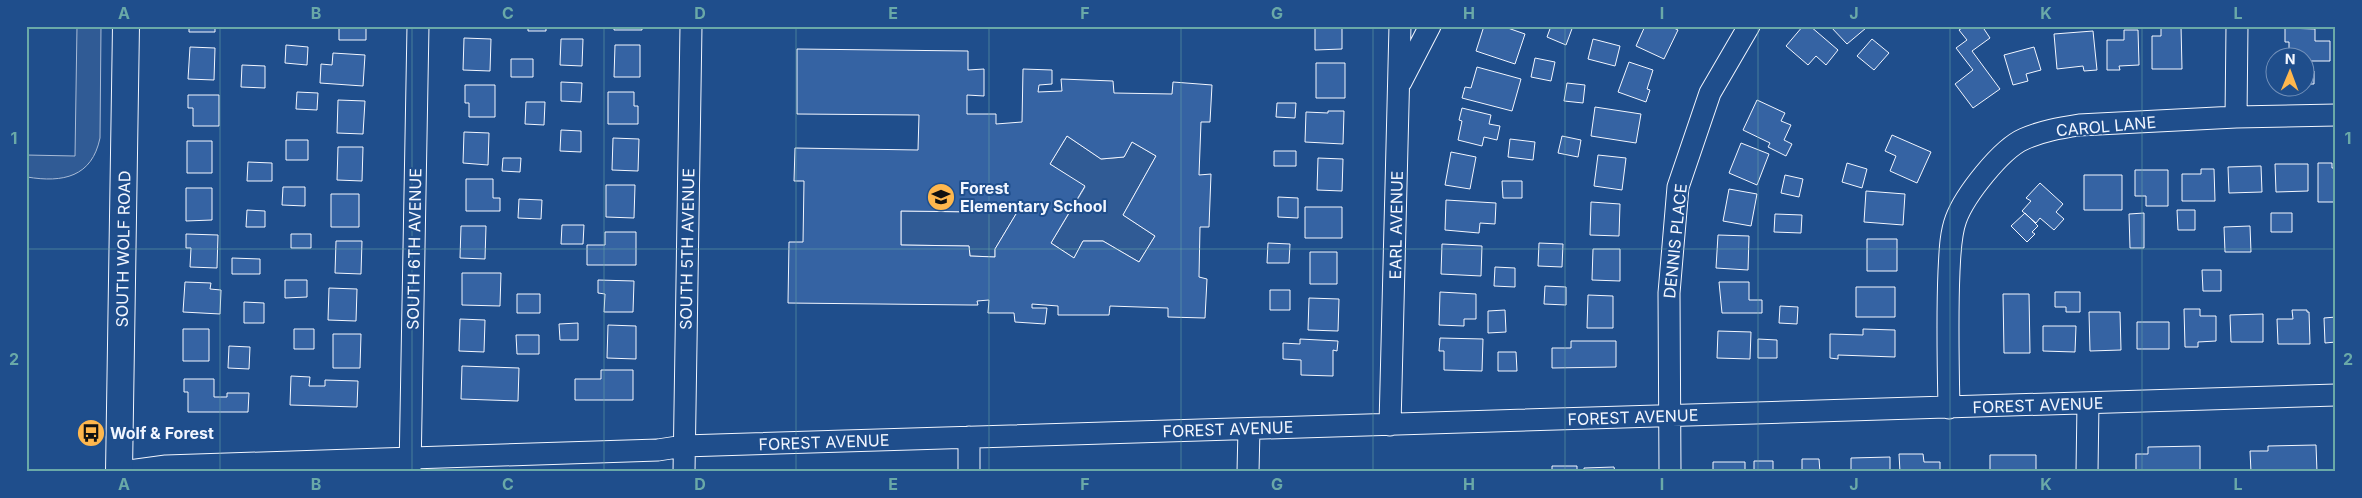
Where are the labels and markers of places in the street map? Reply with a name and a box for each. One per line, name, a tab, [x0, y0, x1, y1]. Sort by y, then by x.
place label: Forest Elementary School	[960, 178, 1107, 216]
school or university icon: Forest Elementary School	[926, 182, 956, 212]
bus stop icon: Wolf & Forest	[76, 418, 106, 448]
place label: Wolf & Forest	[110, 423, 214, 443]

